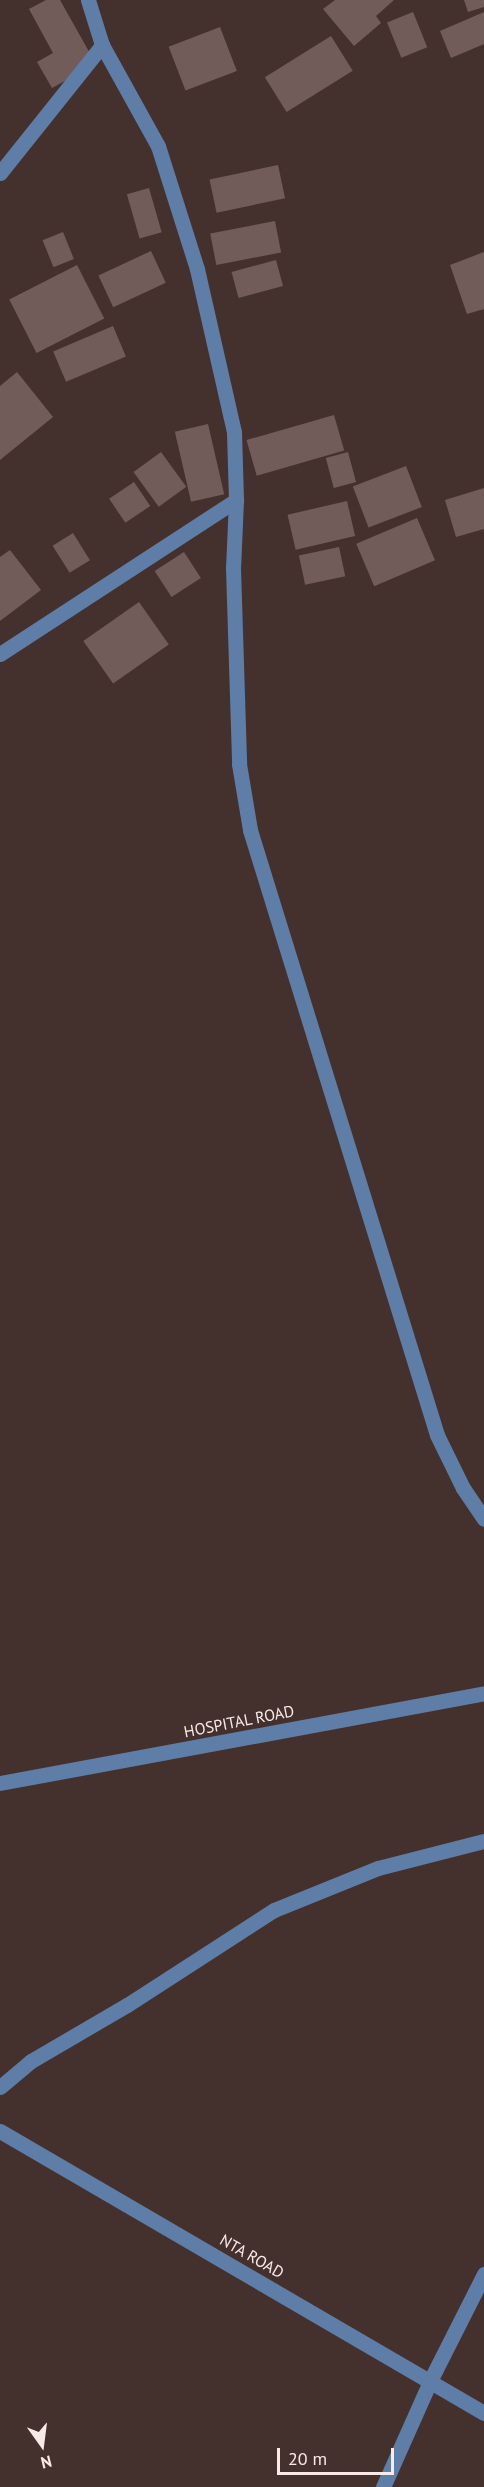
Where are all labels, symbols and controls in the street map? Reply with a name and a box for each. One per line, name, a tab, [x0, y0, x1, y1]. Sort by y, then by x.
street label: HOSPITAL ROAD	[182, 1701, 296, 1741]
street label: NTA ROAD	[216, 2230, 288, 2282]
north arrow	[12, 2415, 72, 2475]
scale bar	[280, 2436, 397, 2474]
text: 20 m	[288, 2447, 327, 2470]
text: N	[39, 2451, 54, 2473]

